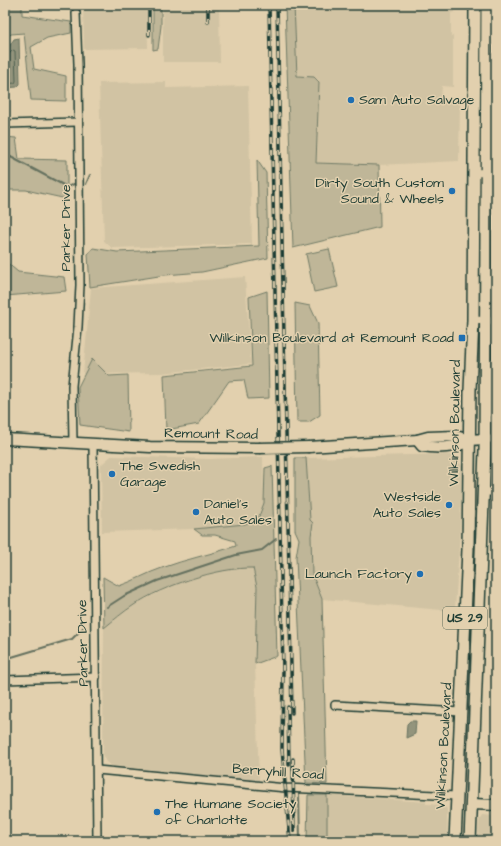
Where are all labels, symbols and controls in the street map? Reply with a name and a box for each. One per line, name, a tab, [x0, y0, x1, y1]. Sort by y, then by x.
place label: Sam Auto Salvage	[359, 90, 475, 110]
marker: Sam Auto Salvage	[346, 95, 356, 105]
place label: Dirty South Custom Sound & Wheels	[315, 173, 444, 209]
street label: Parker Drive	[56, 184, 76, 272]
marker: Dirty South Custom Sound & Wheels	[447, 186, 457, 196]
place label: Wilkinson Boulevard at Remount Road	[209, 328, 454, 348]
marker: Wilkinson Boulevard at Remount Road	[457, 333, 467, 343]
street label: Wilkinson Boulevard	[444, 359, 466, 487]
street label: Remount Road	[164, 423, 258, 445]
place label: The Swedish Garage	[120, 456, 200, 492]
marker: The Swedish Garage	[107, 469, 117, 479]
place label: Westside Auto Sales	[373, 487, 441, 523]
place label: Daniel's Auto Sales	[204, 494, 272, 530]
marker: Westside Auto Sales	[444, 500, 454, 510]
marker: Daniel's Auto Sales	[191, 507, 201, 517]
place label: Launch Factory	[305, 564, 412, 584]
marker: Launch Factory	[415, 569, 425, 579]
street label: Parker Drive	[72, 599, 94, 687]
road number: US 29	[443, 607, 487, 629]
street label: Wilkinson Boulevard	[431, 682, 457, 810]
street label: Berryhill Road	[231, 759, 325, 785]
place label: The Humane Society of Charlotte	[165, 794, 297, 830]
marker: The Humane Society of Charlotte	[152, 807, 162, 817]

